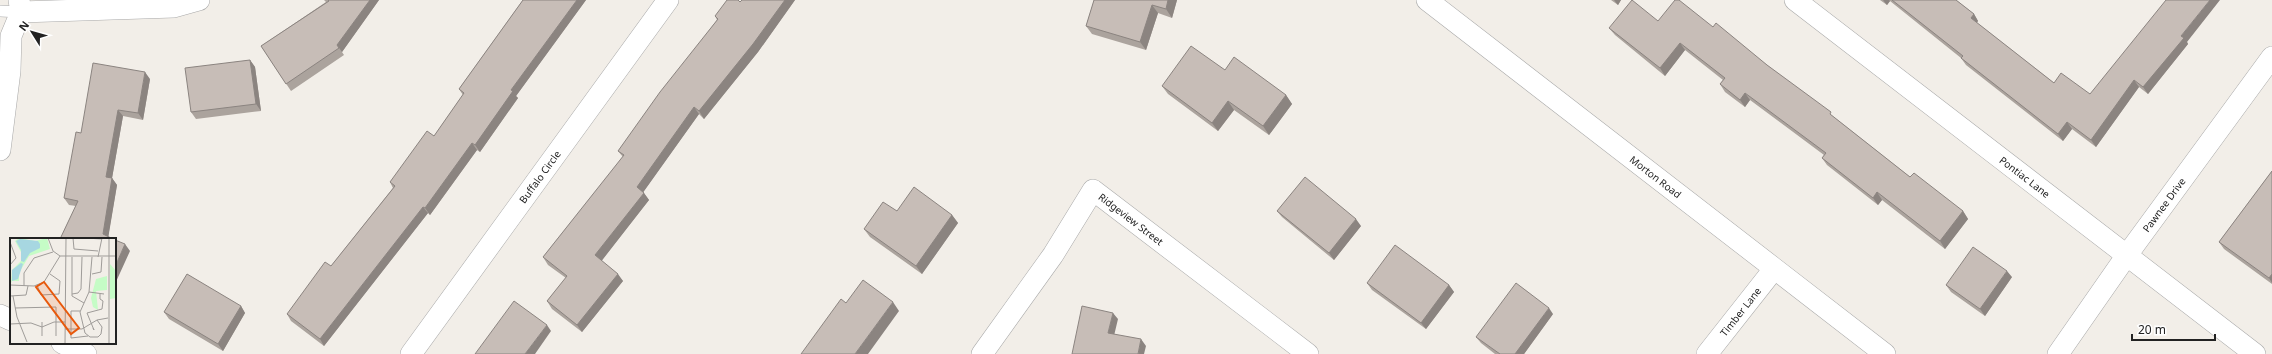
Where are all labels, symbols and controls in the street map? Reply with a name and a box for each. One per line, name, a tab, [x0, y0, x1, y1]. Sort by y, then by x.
north arrow	[12, 12, 52, 52]
text: N	[15, 18, 32, 34]
street label: Buffalo Circle	[516, 147, 564, 206]
street label: Morton Road	[1627, 152, 1684, 201]
street label: Pontiac Lane	[1997, 153, 2053, 201]
street label: Pawnee Drive	[2139, 174, 2189, 235]
street label: Ridgeview Street	[1096, 190, 1167, 249]
inset map	[10, 238, 116, 344]
street label: Timber Lane	[1717, 284, 1764, 339]
scale bar	[2132, 316, 2215, 342]
text: 20 m	[2138, 321, 2166, 338]

